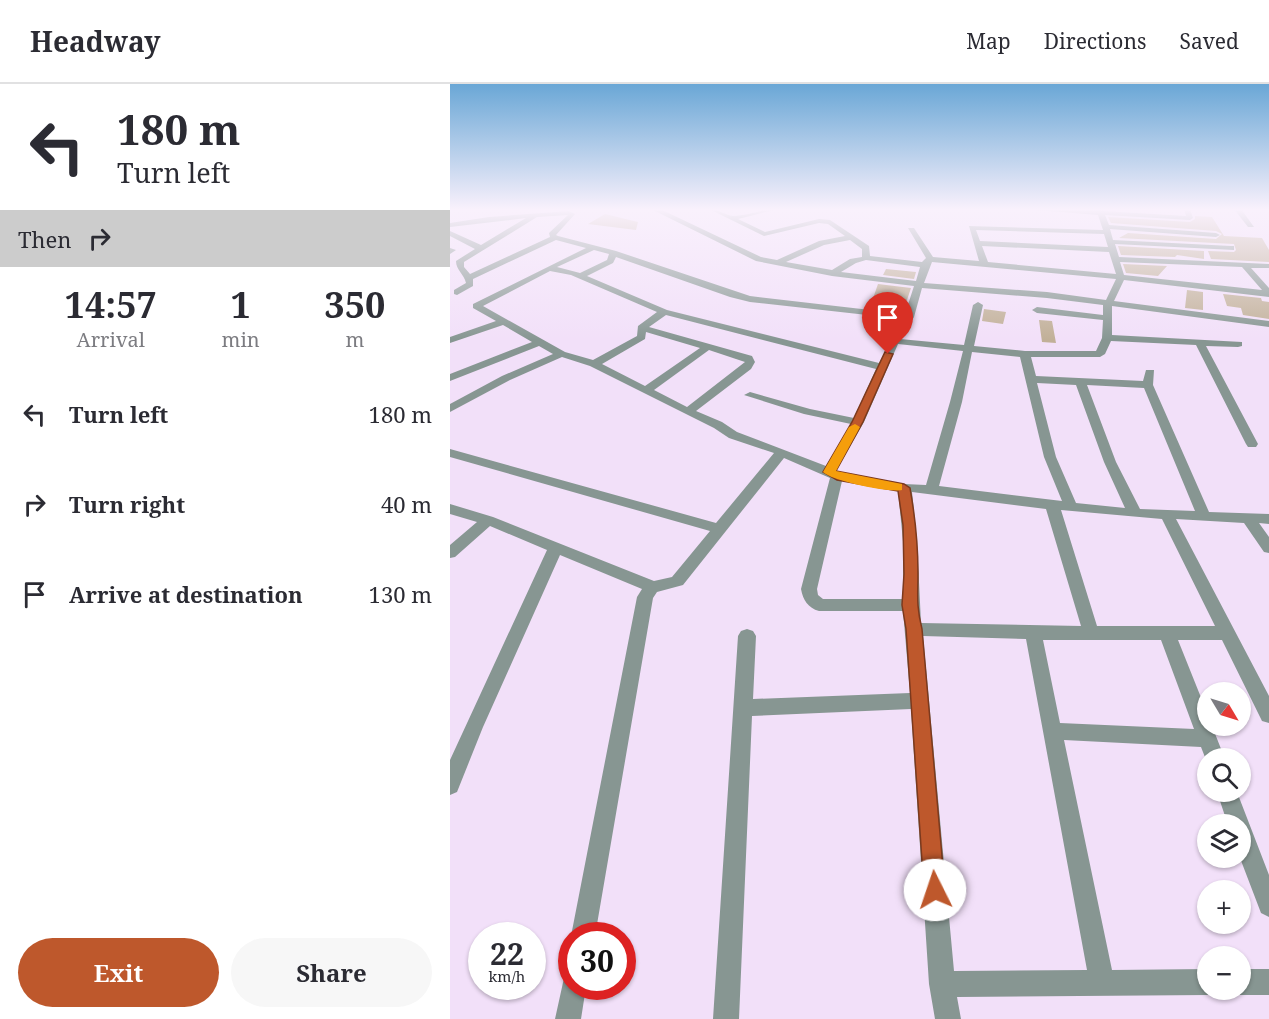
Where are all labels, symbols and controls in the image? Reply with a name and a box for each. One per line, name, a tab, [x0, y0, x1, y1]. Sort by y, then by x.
text: Headway	[30, 22, 160, 60]
text: Map	[966, 27, 1011, 55]
text: Directions	[1044, 27, 1146, 55]
text: Saved	[1179, 27, 1239, 55]
text: 180 m	[117, 100, 241, 157]
icon: left	[18, 108, 96, 186]
text: Turn left	[117, 154, 230, 191]
icon: right	[83, 222, 116, 255]
text: Then	[18, 224, 71, 254]
text: 14:57	[65, 280, 157, 329]
text: 1	[230, 280, 251, 329]
text: 350	[324, 280, 385, 329]
pin	[862, 292, 913, 354]
icon: arrive	[871, 301, 904, 334]
text: Arrival	[77, 326, 145, 353]
text: min	[222, 326, 260, 353]
text: m	[345, 326, 364, 353]
icon: left	[18, 398, 51, 431]
text: Turn left	[69, 399, 168, 429]
text: 180 m	[369, 399, 432, 429]
icon: right	[18, 488, 51, 521]
text: Turn right	[69, 489, 185, 519]
text: 40 m	[381, 489, 432, 519]
icon: arrive	[18, 578, 51, 611]
text: Arrive at destination	[69, 579, 303, 609]
text: 130 m	[369, 579, 432, 609]
north arrow	[1197, 682, 1251, 736]
map controls	[1197, 682, 1251, 1000]
button: search	[1197, 748, 1251, 802]
button: layers	[1197, 814, 1251, 868]
position arrow	[903, 858, 967, 922]
button: +	[1197, 880, 1251, 934]
speed limit sign: 30	[558, 922, 636, 1000]
text: 22	[490, 933, 524, 974]
button: Exit	[18, 938, 219, 1007]
button: Share	[231, 938, 432, 1007]
button: −	[1197, 946, 1251, 1000]
text: km/h	[489, 966, 525, 986]

